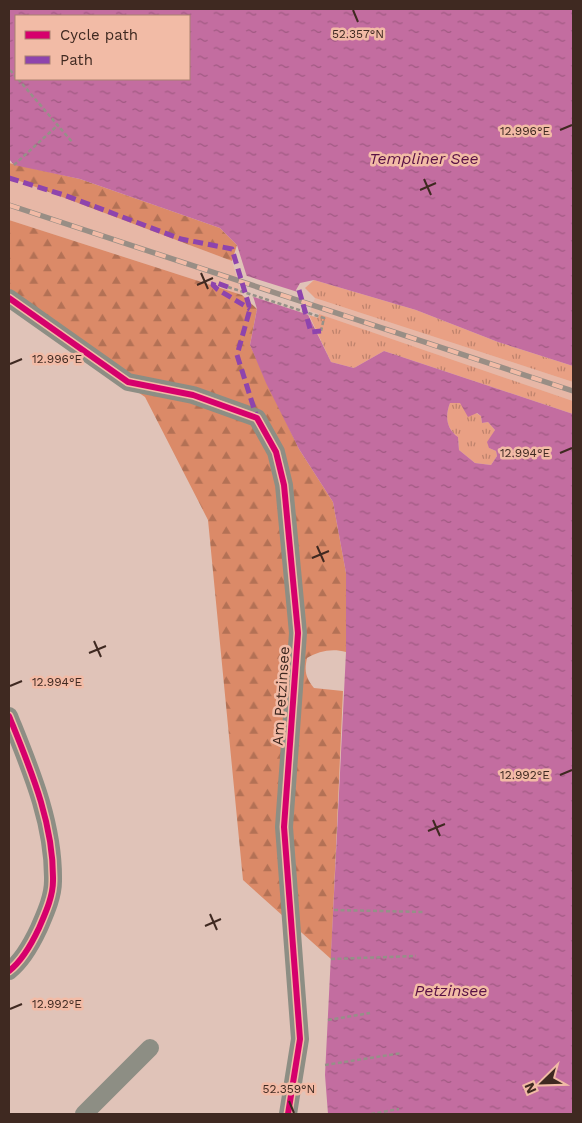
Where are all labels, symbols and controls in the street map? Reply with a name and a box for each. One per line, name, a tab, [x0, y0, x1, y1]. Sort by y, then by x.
legend	[15, 15, 190, 80]
text: Cycle path	[60, 26, 138, 44]
text: 52.357°N	[332, 27, 384, 41]
text: Path	[60, 51, 93, 69]
text: 12.996°E	[500, 124, 550, 138]
water label: Templiner See	[369, 149, 479, 168]
text: 12.996°E	[32, 352, 82, 366]
text: 12.994°E	[500, 446, 550, 460]
street label: Am Petzinsee	[269, 646, 293, 746]
text: 12.994°E	[32, 675, 82, 689]
text: 12.992°E	[500, 768, 550, 782]
water label: Petzinsee	[415, 981, 487, 1000]
text: 12.992°E	[32, 997, 82, 1011]
north arrow	[517, 1058, 567, 1108]
text: N	[521, 1080, 539, 1096]
text: 52.359°N	[263, 1082, 315, 1096]

